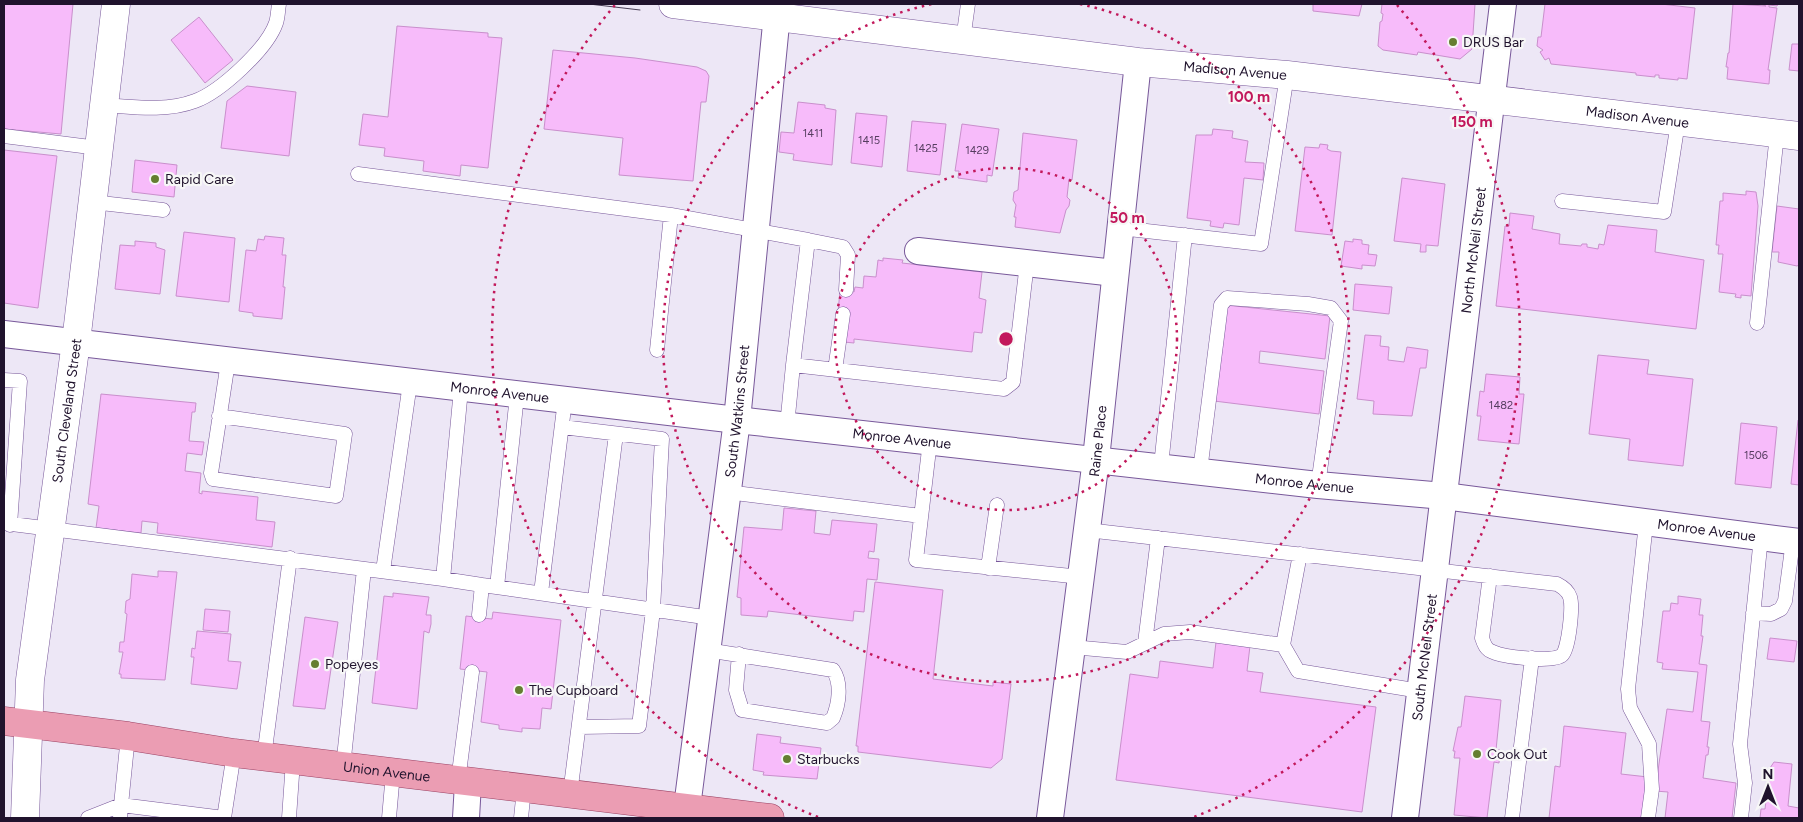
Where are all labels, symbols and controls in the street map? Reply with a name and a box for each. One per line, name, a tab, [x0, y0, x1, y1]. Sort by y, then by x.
place label: DRUS Bar	[1463, 34, 1524, 51]
marker: DRUS Bar	[1447, 36, 1459, 48]
street label: Madison Avenue	[1183, 57, 1288, 83]
text: 100 m	[1228, 88, 1270, 106]
street label: Madison Avenue	[1585, 102, 1690, 131]
text: 150 m	[1451, 113, 1493, 131]
house number: 1411	[803, 127, 823, 140]
house number: 1415	[858, 134, 880, 147]
house number: 1425	[914, 142, 938, 155]
house number: 1429	[965, 144, 989, 157]
place label: Rapid Care	[165, 171, 234, 188]
marker: Rapid Care	[149, 173, 161, 185]
street label: North McNeil Street	[1457, 186, 1489, 314]
text: 50 m	[1109, 209, 1145, 227]
centre of rings	[997, 330, 1015, 348]
street label: South Cleveland Street	[48, 337, 85, 484]
street label: South Watkins Street	[721, 344, 753, 479]
street label: Monroe Avenue	[449, 378, 550, 406]
house number: 1482	[1489, 399, 1513, 412]
street label: Raine Place	[1085, 404, 1110, 478]
street label: Monroe Avenue	[852, 424, 953, 452]
house number: 1506	[1744, 449, 1768, 462]
street label: Monroe Avenue	[1254, 470, 1355, 497]
street label: Monroe Avenue	[1656, 515, 1757, 545]
street label: South McNeil Street	[1408, 593, 1440, 722]
place label: Popeyes	[325, 656, 378, 673]
marker: Popeyes	[309, 658, 321, 670]
place label: The Cupboard	[529, 682, 618, 699]
marker: The Cupboard	[513, 684, 525, 696]
place label: Cook Out	[1487, 746, 1548, 763]
marker: Cook Out	[1471, 748, 1483, 760]
place label: Starbucks	[797, 751, 860, 768]
marker: Starbucks	[781, 753, 793, 765]
street label: Union Avenue	[342, 758, 432, 785]
north arrow	[1743, 762, 1793, 812]
text: N	[1763, 766, 1773, 783]

